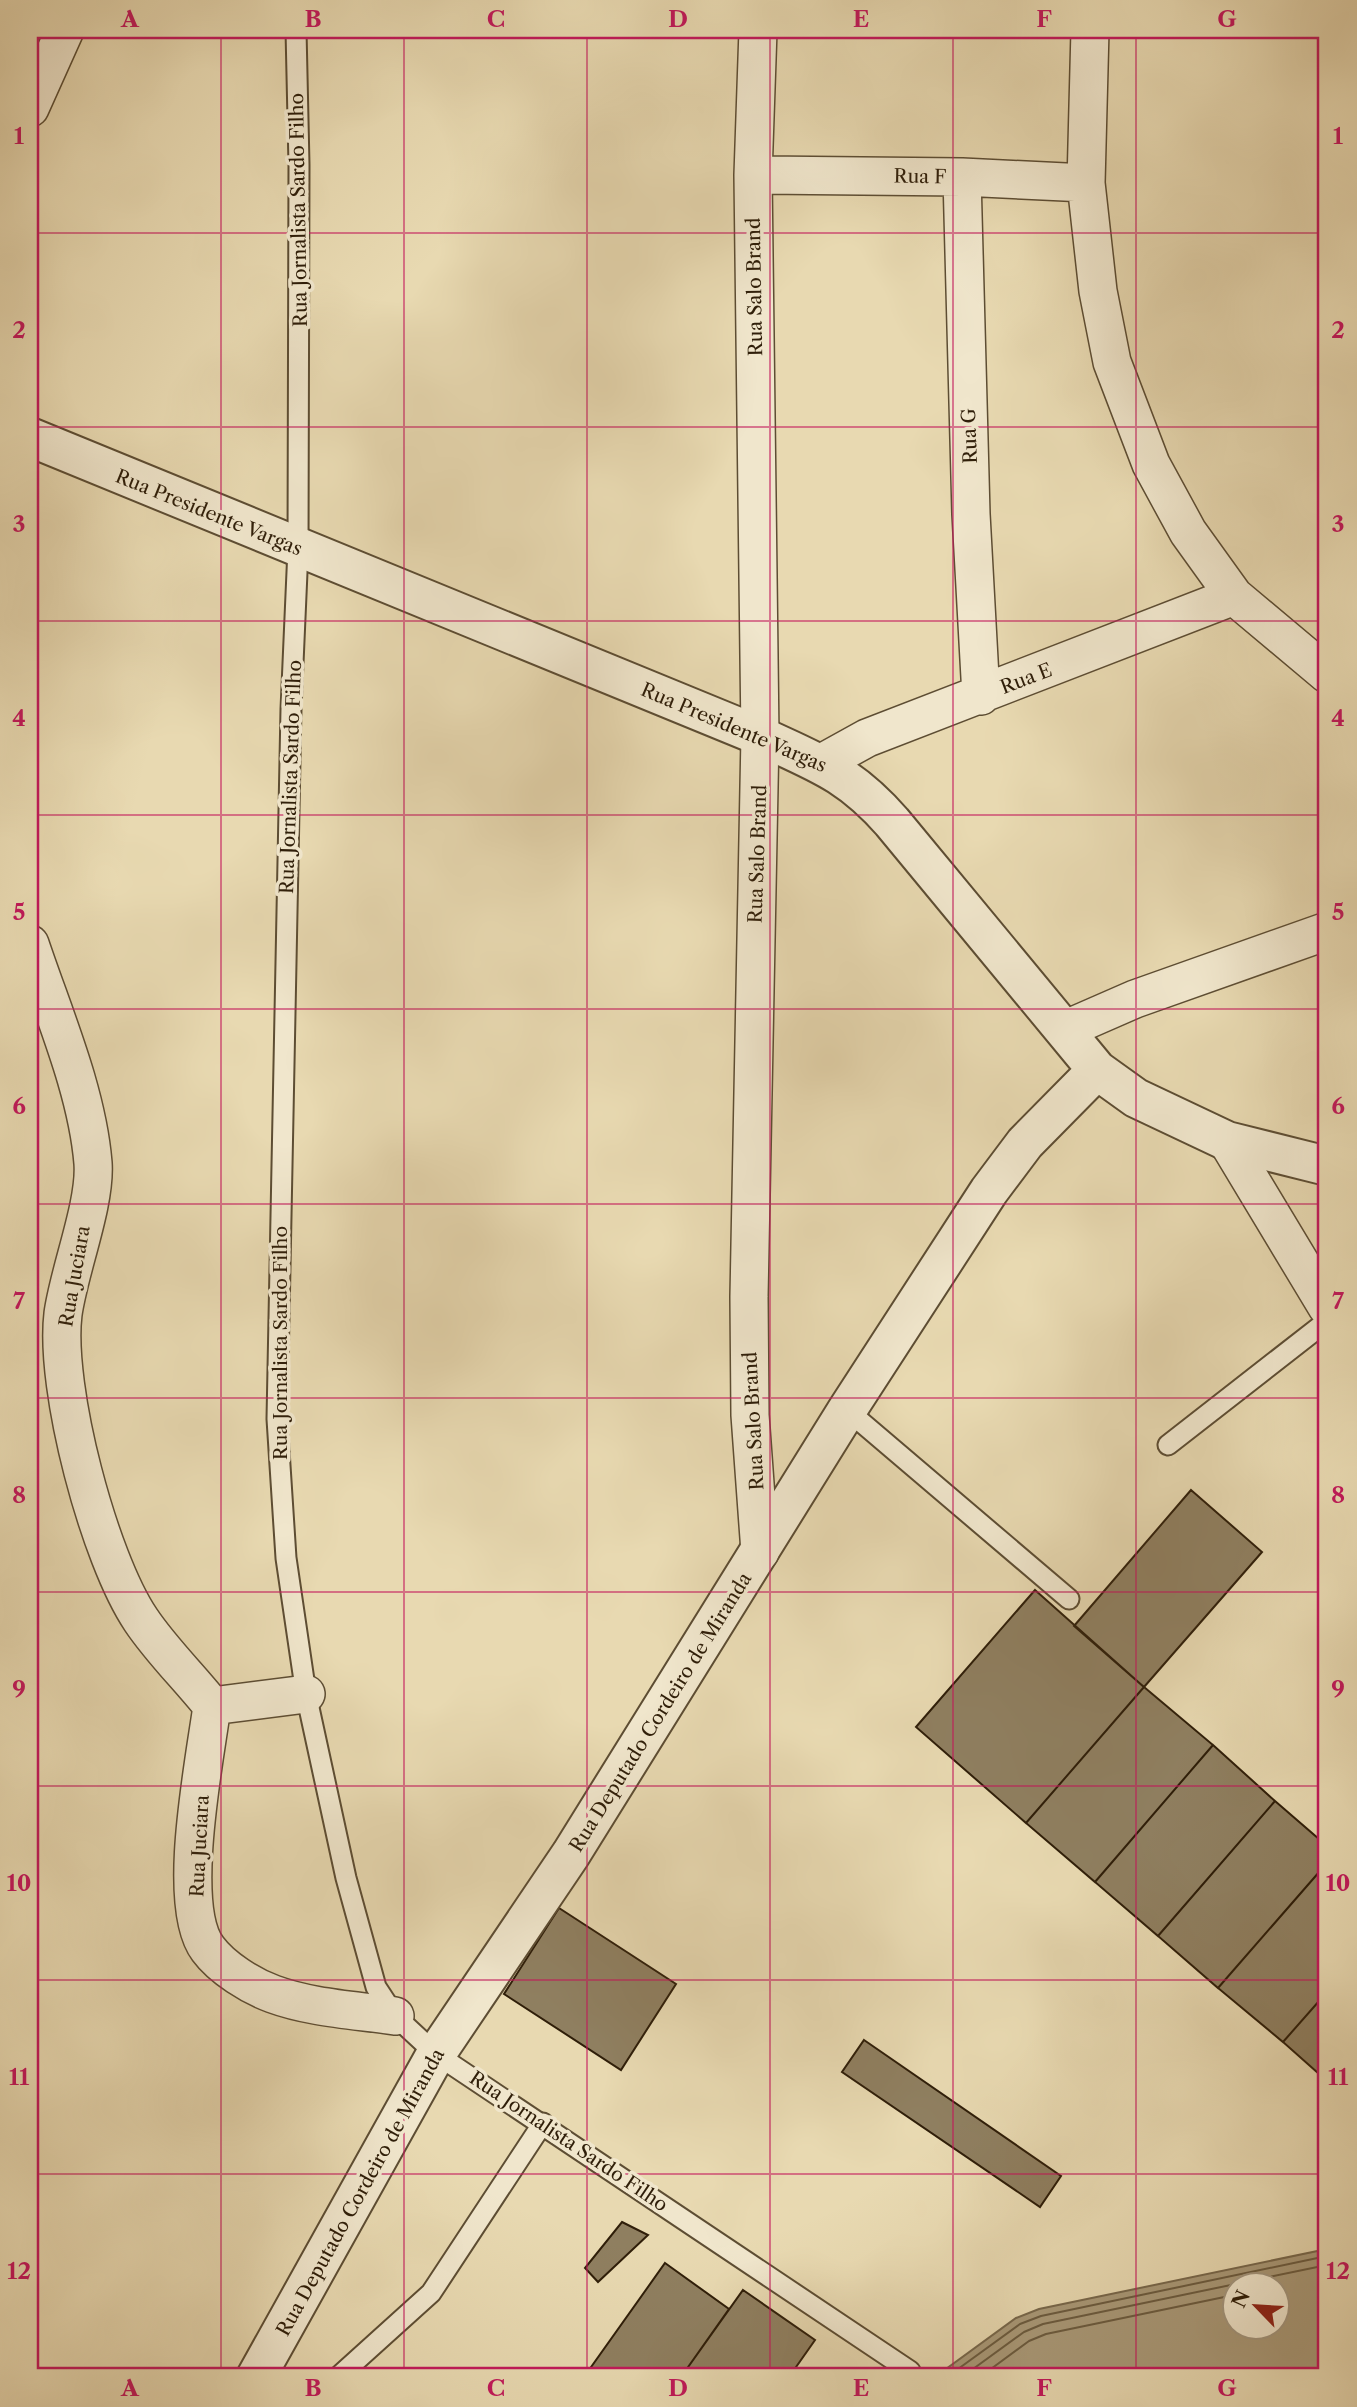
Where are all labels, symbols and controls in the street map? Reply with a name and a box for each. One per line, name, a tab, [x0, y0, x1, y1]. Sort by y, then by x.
text: A	[120, 5, 140, 33]
text: B	[304, 5, 322, 33]
text: C	[487, 5, 505, 33]
text: D	[668, 5, 688, 33]
text: E	[853, 5, 869, 33]
text: F	[1036, 5, 1052, 33]
text: G	[1217, 5, 1237, 33]
street label: Rua Jornalista Sardo Filho	[285, 93, 312, 327]
text: 1	[14, 122, 25, 150]
text: 1	[1333, 122, 1344, 150]
street label: Rua F	[893, 165, 947, 188]
street label: Rua Salo Brand	[742, 217, 767, 357]
text: 2	[12, 316, 26, 344]
text: 2	[1331, 316, 1345, 344]
street label: Rua G	[957, 408, 982, 464]
street label: Rua Presidente Vargas	[112, 464, 306, 560]
text: 3	[13, 510, 26, 538]
text: 3	[1332, 510, 1345, 538]
street label: Rua E	[997, 658, 1055, 699]
street label: Rua Jornalista Sardo Filho	[275, 660, 306, 894]
street label: Rua Presidente Vargas	[638, 678, 830, 777]
text: 4	[12, 704, 26, 732]
text: 4	[1331, 704, 1345, 732]
street label: Rua Salo Brand	[744, 784, 771, 924]
text: 5	[13, 898, 25, 926]
text: 5	[1332, 898, 1344, 926]
text: 6	[12, 1092, 26, 1120]
text: 6	[1331, 1092, 1345, 1120]
street label: Rua Juciara	[54, 1224, 95, 1329]
street label: Rua Jornalista Sardo Filho	[269, 1226, 292, 1460]
text: 7	[13, 1287, 25, 1315]
text: 7	[1332, 1287, 1344, 1315]
street label: Rua Salo Brand	[738, 1351, 769, 1491]
text: 8	[12, 1481, 26, 1509]
text: 8	[1331, 1481, 1345, 1509]
street label: Rua Deputado Cordeiro de Miranda	[565, 1568, 756, 1856]
text: 9	[12, 1675, 26, 1703]
text: 9	[1331, 1675, 1345, 1703]
street label: Rua Juciara	[185, 1794, 214, 1898]
text: 10	[7, 1869, 31, 1897]
text: 10	[1326, 1869, 1350, 1897]
street label: Rua Deputado Cordeiro de Miranda	[272, 2044, 449, 2340]
text: 11	[9, 2063, 30, 2091]
text: 11	[1328, 2063, 1349, 2091]
street label: Rua Jornalista Sardo Filho	[465, 2066, 672, 2216]
text: 12	[7, 2257, 31, 2285]
text: 12	[1326, 2257, 1350, 2285]
north arrow	[1220, 2270, 1290, 2340]
text: N	[1227, 2287, 1255, 2311]
text: A	[120, 2374, 140, 2402]
text: B	[304, 2374, 322, 2402]
text: C	[487, 2374, 505, 2402]
text: D	[668, 2374, 688, 2402]
text: E	[853, 2374, 869, 2402]
text: F	[1036, 2374, 1052, 2402]
text: G	[1217, 2374, 1237, 2402]

